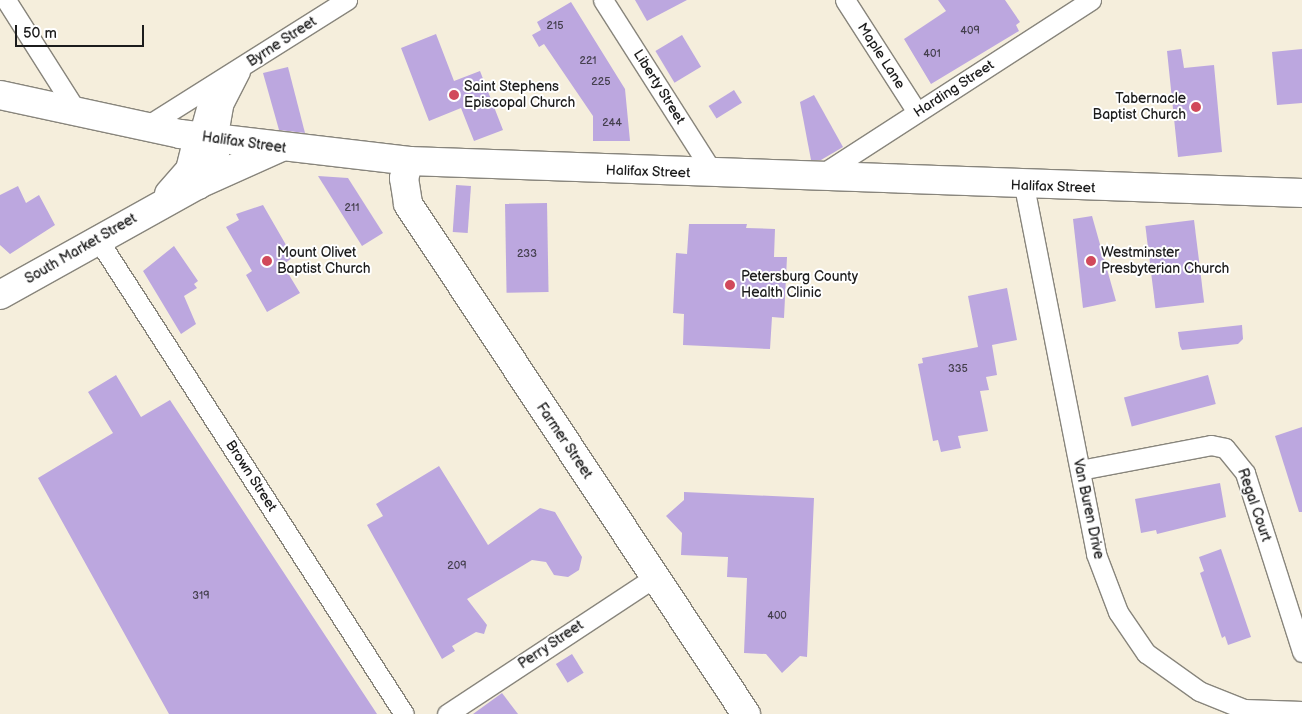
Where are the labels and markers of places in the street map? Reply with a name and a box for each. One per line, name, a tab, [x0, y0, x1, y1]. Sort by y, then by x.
place label: Saint Stephens Episcopal Church	[464, 79, 575, 111]
marker: Saint Stephens Episcopal Church	[448, 89, 460, 101]
place label: Tabernacle Baptist Church	[1093, 91, 1186, 124]
marker: Tabernacle Baptist Church	[1190, 101, 1202, 113]
place label: Mount Olivet Baptist Church	[277, 245, 370, 278]
place label: Westminster Presbyterian Church	[1101, 245, 1229, 278]
marker: Mount Olivet Baptist Church	[261, 255, 273, 267]
marker: Westminster Presbyterian Church	[1085, 255, 1097, 267]
place label: Petersburg County Health Clinic	[741, 269, 858, 302]
marker: Petersburg County Health Clinic	[723, 278, 737, 292]

